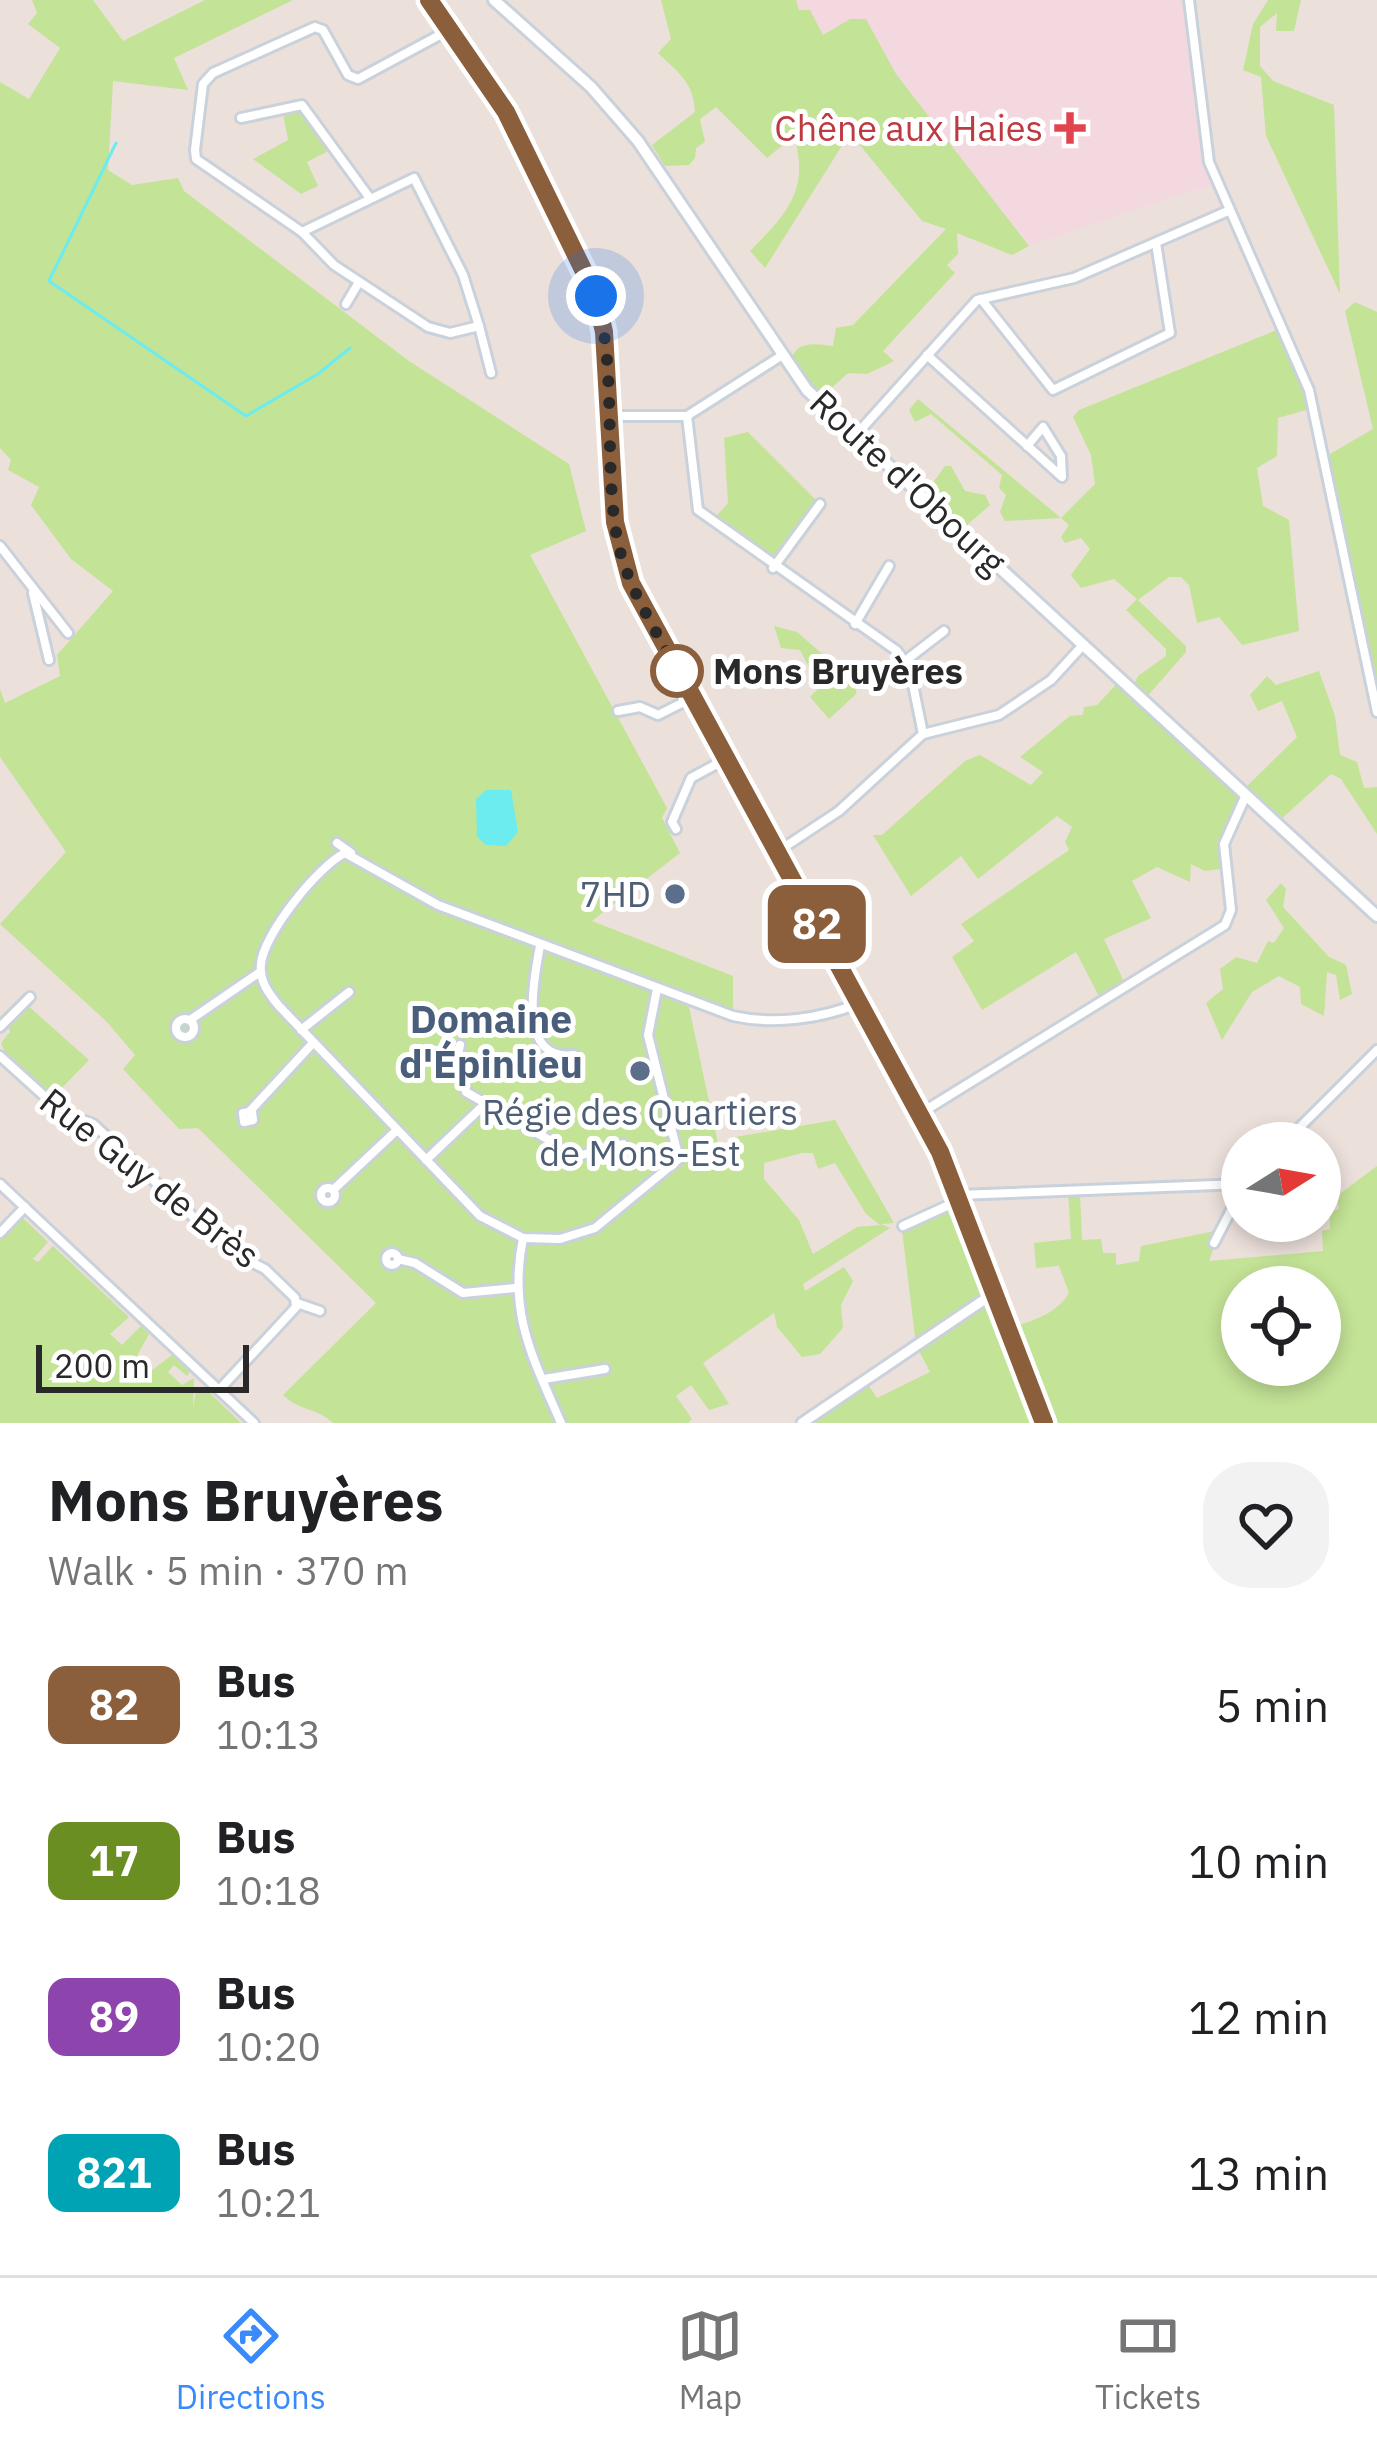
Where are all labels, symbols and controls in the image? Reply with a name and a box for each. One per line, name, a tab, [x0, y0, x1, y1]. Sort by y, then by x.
place label: Chêne aux Haies	[774, 104, 1043, 151]
marker: Chêne aux Haies	[1054, 112, 1086, 144]
your location	[566, 266, 626, 326]
street label: Route d'Obourg	[800, 379, 1016, 585]
marker: Mons Bruyères	[652, 646, 702, 696]
place label: Mons Bruyères	[713, 647, 963, 694]
place label: 7HD	[580, 870, 651, 917]
marker: 7HD	[662, 881, 688, 907]
line badge: 82	[763, 885, 871, 963]
text: 82	[792, 896, 842, 951]
district label: Domaine d'Épinlieu	[399, 993, 583, 1089]
marker: Régie des Quartiers de Mons-Est	[627, 1058, 653, 1084]
street label: Rue Guy de Brès	[31, 1077, 270, 1278]
place label: Régie des Quartiers de Mons-Est	[482, 1088, 798, 1176]
north arrow	[1221, 1122, 1341, 1242]
map controls	[1221, 1122, 1341, 1386]
button: locate	[1221, 1266, 1341, 1386]
scale bar	[36, 1339, 249, 1392]
text: 200 m	[54, 1344, 150, 1387]
button: heart	[1203, 1462, 1329, 1588]
text: Mons Bruyères	[48, 1463, 444, 1537]
text: Walk · 5 min · 370 m	[48, 1545, 409, 1596]
text: Bus	[216, 1651, 296, 1709]
text: 5 min	[1215, 1676, 1329, 1734]
text: 82	[89, 1677, 139, 1732]
text: 10:13	[216, 1709, 321, 1760]
text: Bus	[216, 1807, 296, 1865]
text: 10 min	[1188, 1832, 1329, 1890]
text: 17	[89, 1833, 139, 1888]
text: 10:18	[216, 1865, 321, 1916]
text: Bus	[216, 1963, 296, 2021]
text: 12 min	[1188, 1988, 1329, 2046]
text: 89	[89, 1989, 139, 2044]
text: 10:20	[216, 2021, 321, 2072]
text: Bus	[216, 2119, 296, 2177]
text: 13 min	[1188, 2144, 1329, 2202]
text: 821	[76, 2145, 152, 2200]
text: 10:21	[216, 2177, 321, 2228]
tab: Directions	[176, 2303, 326, 2418]
tab: Map	[677, 2303, 743, 2418]
tab: Tickets	[1095, 2303, 1201, 2418]

